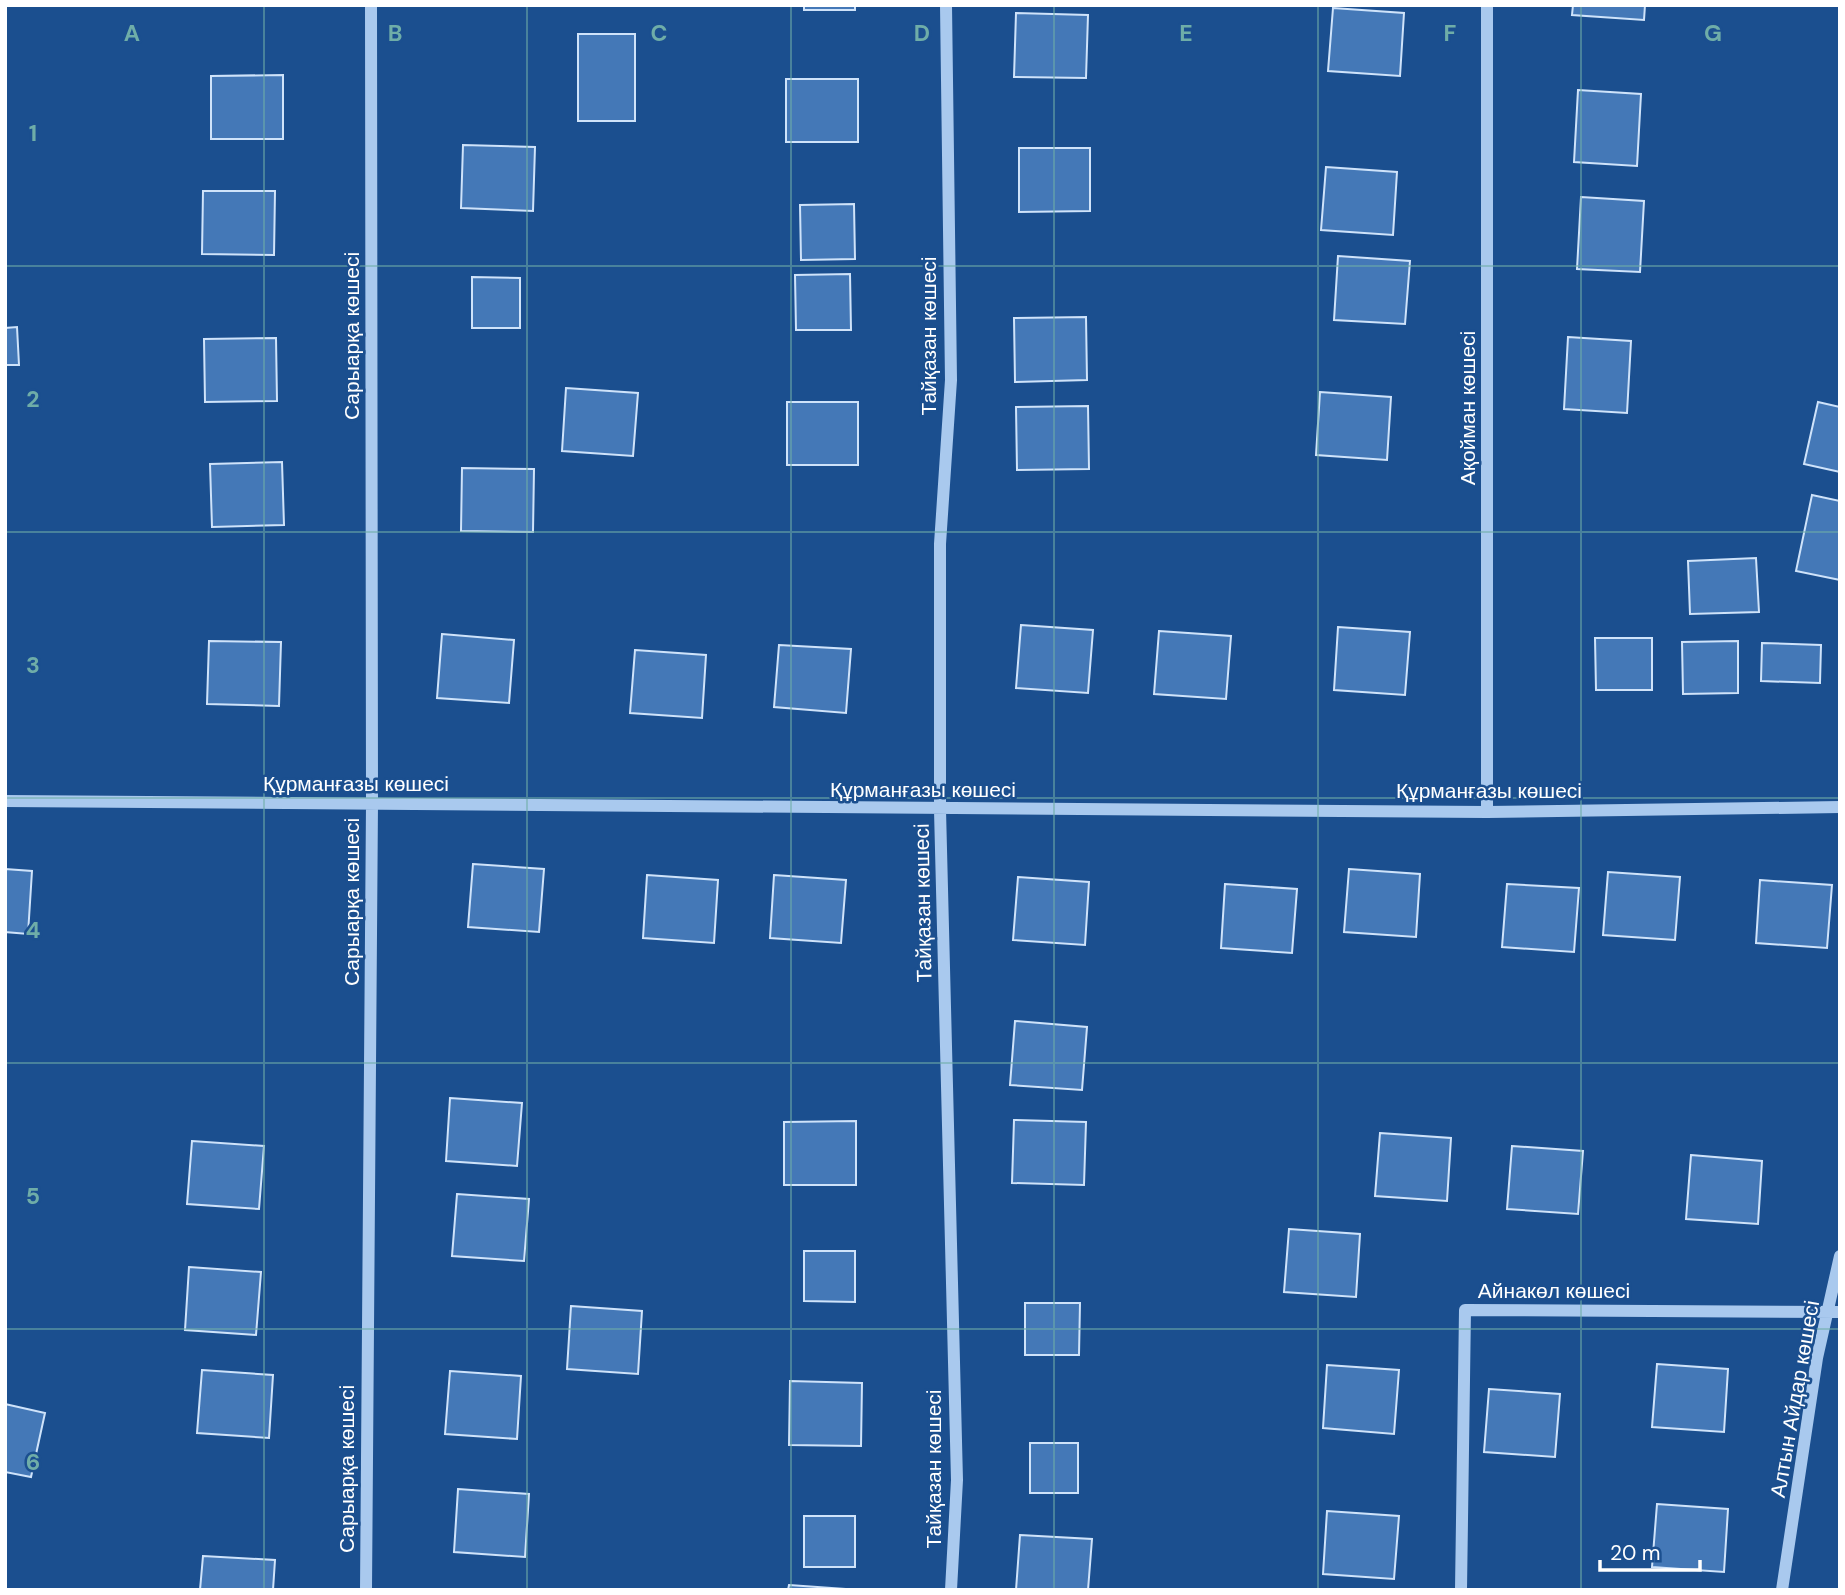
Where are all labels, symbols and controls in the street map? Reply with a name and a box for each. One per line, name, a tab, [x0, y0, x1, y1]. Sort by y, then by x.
text: A	[124, 18, 140, 48]
text: B	[388, 18, 402, 48]
text: C	[651, 18, 667, 48]
text: D	[914, 18, 930, 48]
text: E	[1179, 18, 1193, 48]
text: F	[1444, 18, 1457, 48]
text: G	[1704, 18, 1722, 48]
text: 1	[29, 118, 37, 148]
street label: Сарыарқа көшесі	[338, 252, 366, 420]
street label: Тайқазан көшесі	[915, 257, 943, 415]
street label: Ақойман көшесі	[1454, 331, 1482, 485]
text: 2	[26, 384, 40, 414]
text: 3	[26, 650, 40, 680]
street label: Құрманғазы көшесі	[263, 770, 449, 798]
street label: Құрманғазы көшесі	[830, 776, 1016, 804]
street label: Құрманғазы көшесі	[1396, 777, 1582, 805]
street label: Сарыарқа көшесі	[338, 818, 366, 986]
street label: Тайқазан көшесі	[908, 823, 938, 983]
text: 4	[26, 915, 41, 945]
text: 5	[26, 1181, 40, 1211]
street label: Айнакөл көшесі	[1478, 1277, 1630, 1305]
street label: Алтын Айдар көшесі	[1764, 1298, 1826, 1500]
street label: Сарыарқа көшесі	[333, 1385, 361, 1553]
street label: Тайқазан көшесі	[920, 1390, 948, 1548]
text: 6	[26, 1447, 40, 1477]
scale bar	[1600, 1528, 1700, 1572]
text: 20 m	[1610, 1539, 1661, 1567]

